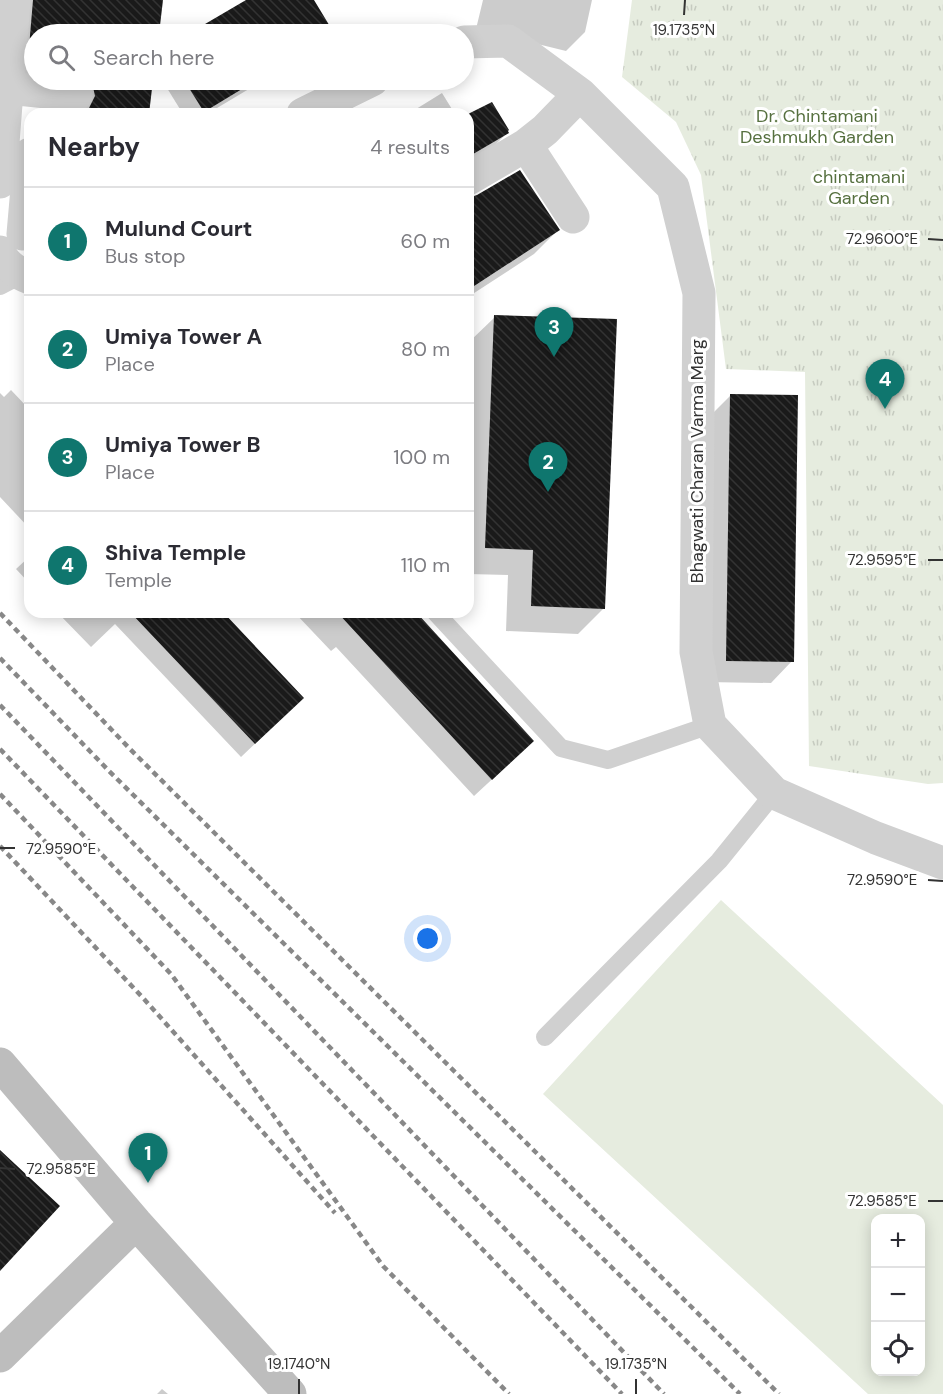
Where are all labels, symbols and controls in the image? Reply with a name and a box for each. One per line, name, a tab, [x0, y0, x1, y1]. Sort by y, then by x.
text: 19.1735°N	[653, 20, 715, 40]
search box	[24, 24, 474, 90]
icon: search	[45, 41, 78, 74]
text: Search here	[93, 43, 214, 72]
park label: Dr. Chintamani Deshmukh Garden	[740, 104, 894, 149]
text: Nearby	[48, 130, 140, 164]
text: 4 results	[370, 134, 450, 160]
park label: chintamani Garden	[813, 165, 905, 210]
text: Mulund Court	[105, 214, 252, 243]
text: 1	[64, 228, 71, 254]
text: 60 m	[401, 228, 450, 254]
text: 72.9600°E	[846, 229, 918, 249]
text: Bus stop	[105, 243, 185, 269]
pin: 3	[534, 308, 574, 357]
text: Umiya Tower A	[105, 322, 262, 351]
text: 2	[62, 336, 73, 362]
text: 80 m	[401, 336, 450, 362]
street label: Bhagwati Charan Varma Marg	[685, 339, 709, 583]
text: Place	[105, 351, 155, 377]
pin: 4	[866, 360, 904, 409]
text: Umiya Tower B	[105, 430, 261, 459]
pin: 2	[528, 442, 568, 492]
text: 3	[61, 444, 74, 470]
text: 100 m	[393, 444, 450, 470]
text: Place	[105, 459, 155, 485]
text: Shiva Temple	[105, 538, 246, 567]
text: 72.9595°E	[847, 550, 917, 570]
text: 4	[61, 552, 74, 578]
text: 110 m	[401, 552, 450, 578]
text: Temple	[105, 567, 172, 593]
text: 72.9590°E	[26, 839, 96, 859]
text: 72.9590°E	[847, 870, 917, 890]
your location	[413, 924, 442, 953]
pin: 1	[128, 1134, 168, 1183]
text: 72.9585°E	[26, 1159, 96, 1179]
text: 72.9585°E	[847, 1191, 917, 1211]
map controls	[871, 1214, 925, 1376]
button: +	[871, 1214, 925, 1268]
button: −	[871, 1268, 925, 1322]
button: locate	[871, 1322, 925, 1376]
text: 19.1740°N	[268, 1354, 330, 1374]
text: 19.1735°N	[605, 1354, 667, 1374]

